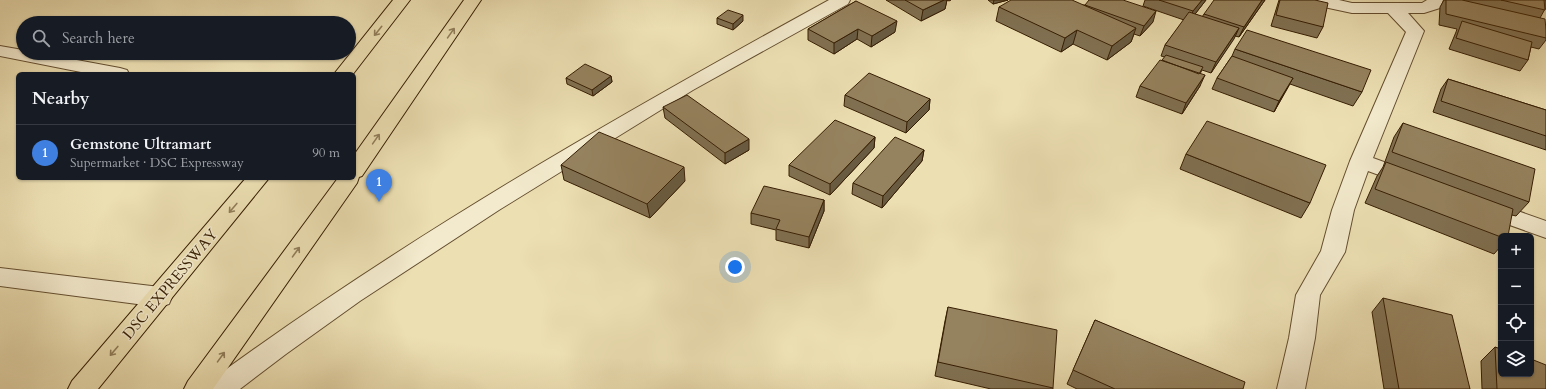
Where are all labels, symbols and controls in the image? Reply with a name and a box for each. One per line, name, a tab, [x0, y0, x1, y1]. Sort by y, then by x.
search box	[16, 16, 356, 60]
one-way arrow	[374, 25, 383, 36]
icon: search	[30, 27, 52, 49]
one-way arrow	[447, 27, 455, 38]
text: Search here	[62, 28, 135, 48]
text: Nearby	[32, 87, 89, 110]
text: Gemstone Ultramart	[70, 134, 211, 154]
one-way arrow	[372, 134, 381, 145]
text: 1	[42, 144, 48, 162]
text: 90 m	[312, 144, 340, 162]
text: Supermarket · DSC Expressway	[70, 154, 244, 172]
pin: 1	[366, 169, 392, 202]
one-way arrow	[229, 203, 238, 213]
street label: DSC EXPRESSWAY	[118, 224, 223, 343]
map controls	[1498, 233, 1534, 377]
button: +	[1498, 233, 1534, 269]
one-way arrow	[292, 246, 301, 257]
your location	[725, 257, 745, 277]
button: −	[1498, 269, 1534, 305]
button: locate	[1498, 305, 1534, 341]
button: layers	[1498, 341, 1534, 377]
one-way arrow	[110, 346, 119, 356]
one-way arrow	[217, 352, 225, 363]

